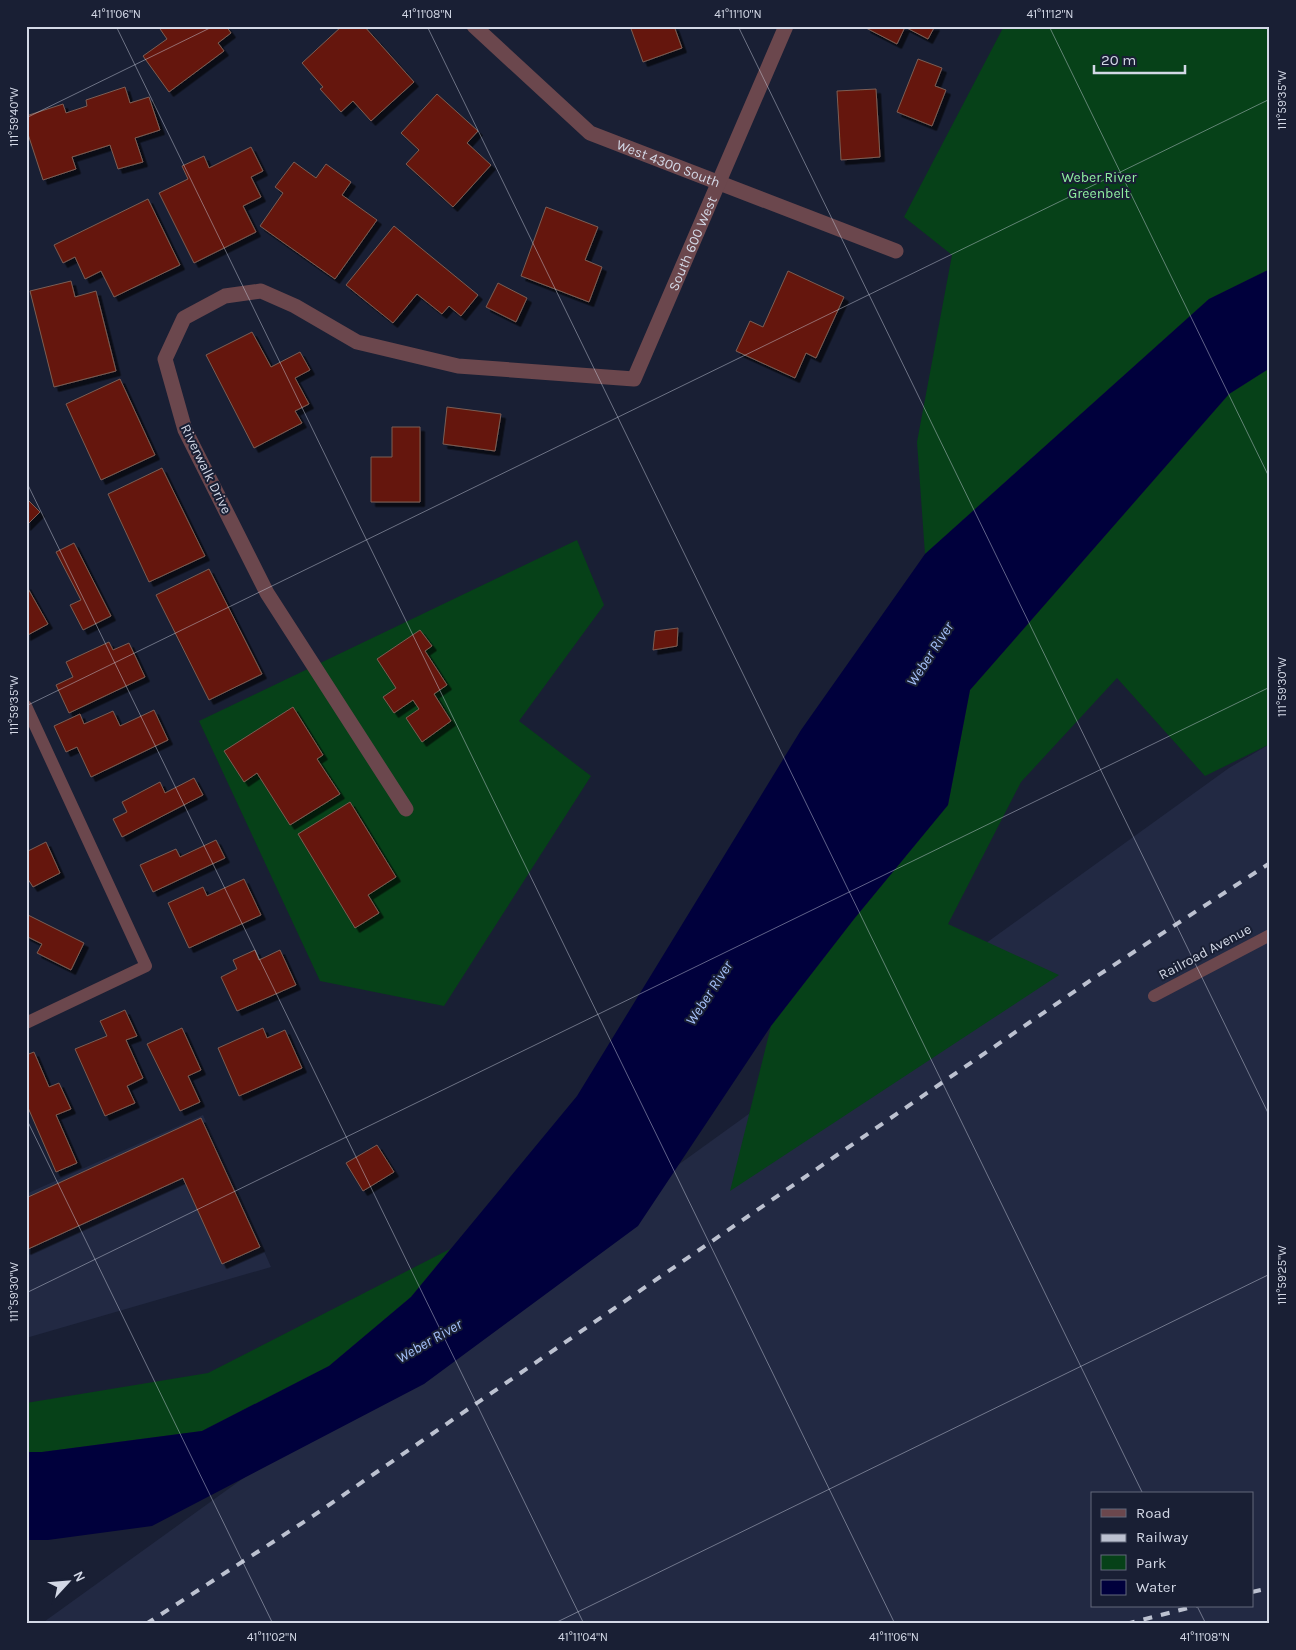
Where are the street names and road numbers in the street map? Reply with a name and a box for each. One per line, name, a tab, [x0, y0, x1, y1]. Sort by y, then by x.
street label: West 4300 South	[614, 136, 723, 191]
street label: South 600 West	[665, 193, 720, 293]
street label: Riverwalk Drive	[177, 421, 235, 517]
street label: Railroad Avenue	[1156, 920, 1254, 984]

